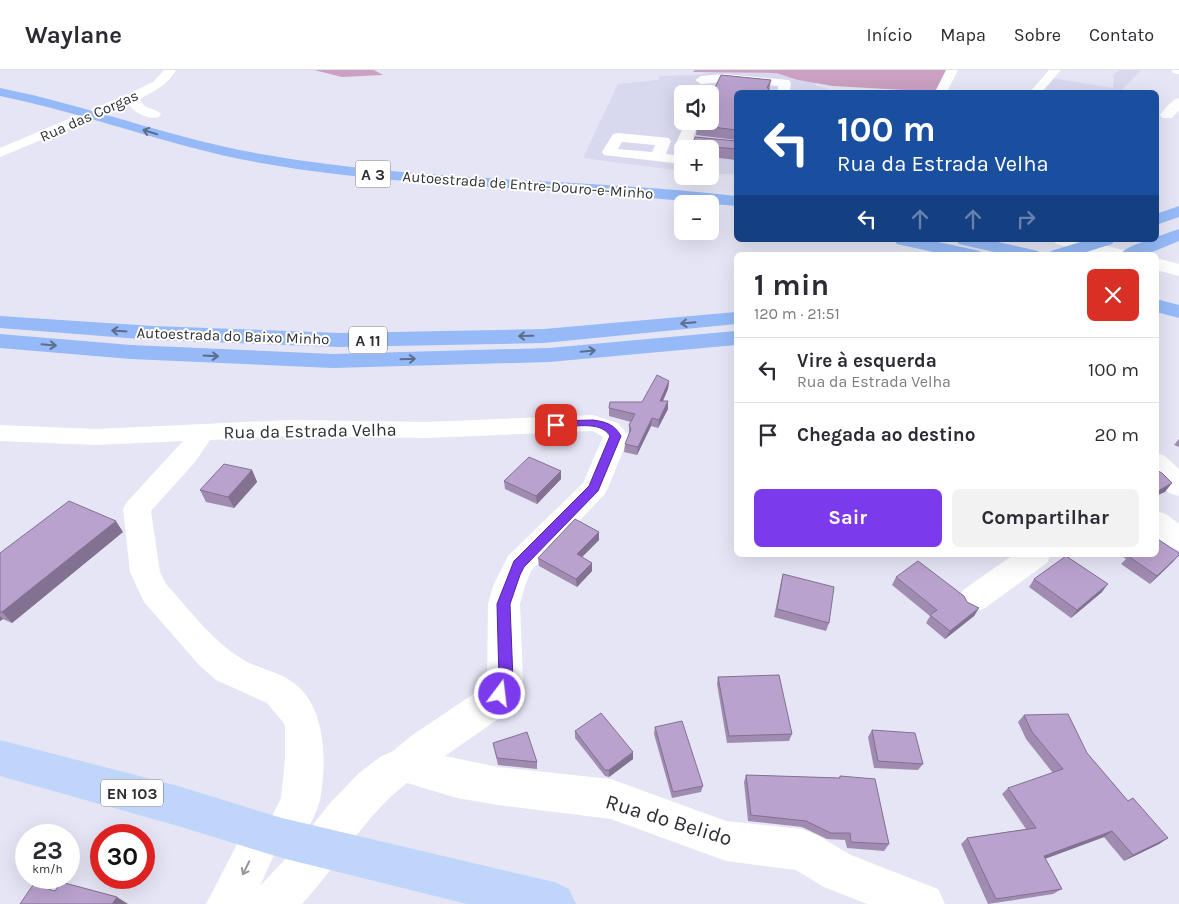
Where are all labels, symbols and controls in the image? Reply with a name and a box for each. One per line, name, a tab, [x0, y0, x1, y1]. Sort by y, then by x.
text: Waylane	[25, 21, 122, 49]
text: Início	[866, 24, 912, 46]
text: Mapa	[940, 24, 986, 46]
text: Sobre	[1014, 24, 1061, 46]
text: Contato	[1089, 24, 1154, 46]
map controls	[674, 85, 719, 240]
button: sound	[674, 85, 719, 130]
street label: Rua das Corgas	[37, 86, 141, 146]
text: 100 m	[837, 109, 936, 150]
icon: left	[754, 110, 819, 175]
one-way arrow	[143, 126, 159, 136]
button: +	[674, 140, 719, 185]
text: Rua da Estrada Velha	[837, 151, 1049, 177]
road number: A 3	[356, 160, 390, 188]
street label: Autoestrada de Entre-Douro-e-Minho	[402, 167, 654, 203]
button: −	[674, 195, 719, 240]
icon: left	[853, 205, 881, 233]
icon: ahead	[906, 205, 934, 233]
icon: ahead	[959, 205, 987, 233]
icon: right	[1012, 205, 1040, 233]
text: 1 min	[754, 267, 829, 303]
button: close	[1087, 269, 1139, 321]
text: 120 m · 21:51	[754, 304, 840, 323]
one-way arrow	[680, 318, 696, 327]
street label: Autoestrada do Baixo Minho	[136, 324, 330, 348]
one-way arrow	[111, 326, 127, 335]
road number: A 11	[349, 326, 387, 354]
one-way arrow	[518, 331, 534, 341]
one-way arrow	[40, 341, 56, 350]
one-way arrow	[580, 347, 596, 356]
text: Vire à esquerda	[797, 350, 937, 372]
one-way arrow	[202, 351, 218, 361]
one-way arrow	[400, 354, 416, 364]
icon: left	[754, 356, 782, 384]
text: 100 m	[1088, 359, 1139, 381]
text: Rua da Estrada Velha	[797, 372, 951, 391]
pin	[535, 404, 577, 446]
icon: arrive	[542, 411, 570, 439]
street label: Rua da Estrada Velha	[223, 418, 397, 444]
icon: arrive	[754, 421, 782, 449]
text: Chegada ao destino	[797, 424, 975, 446]
text: 20 m	[1094, 424, 1139, 446]
button: Sair	[754, 489, 942, 547]
button: Compartilhar	[952, 489, 1139, 547]
position arrow	[473, 667, 525, 719]
road number: EN 103	[101, 780, 163, 806]
street label: Rua do Belido	[603, 789, 735, 851]
speed limit sign: 30	[90, 824, 155, 889]
text: 23	[32, 836, 63, 865]
one-way arrow	[241, 861, 251, 876]
text: km/h	[32, 862, 63, 876]

